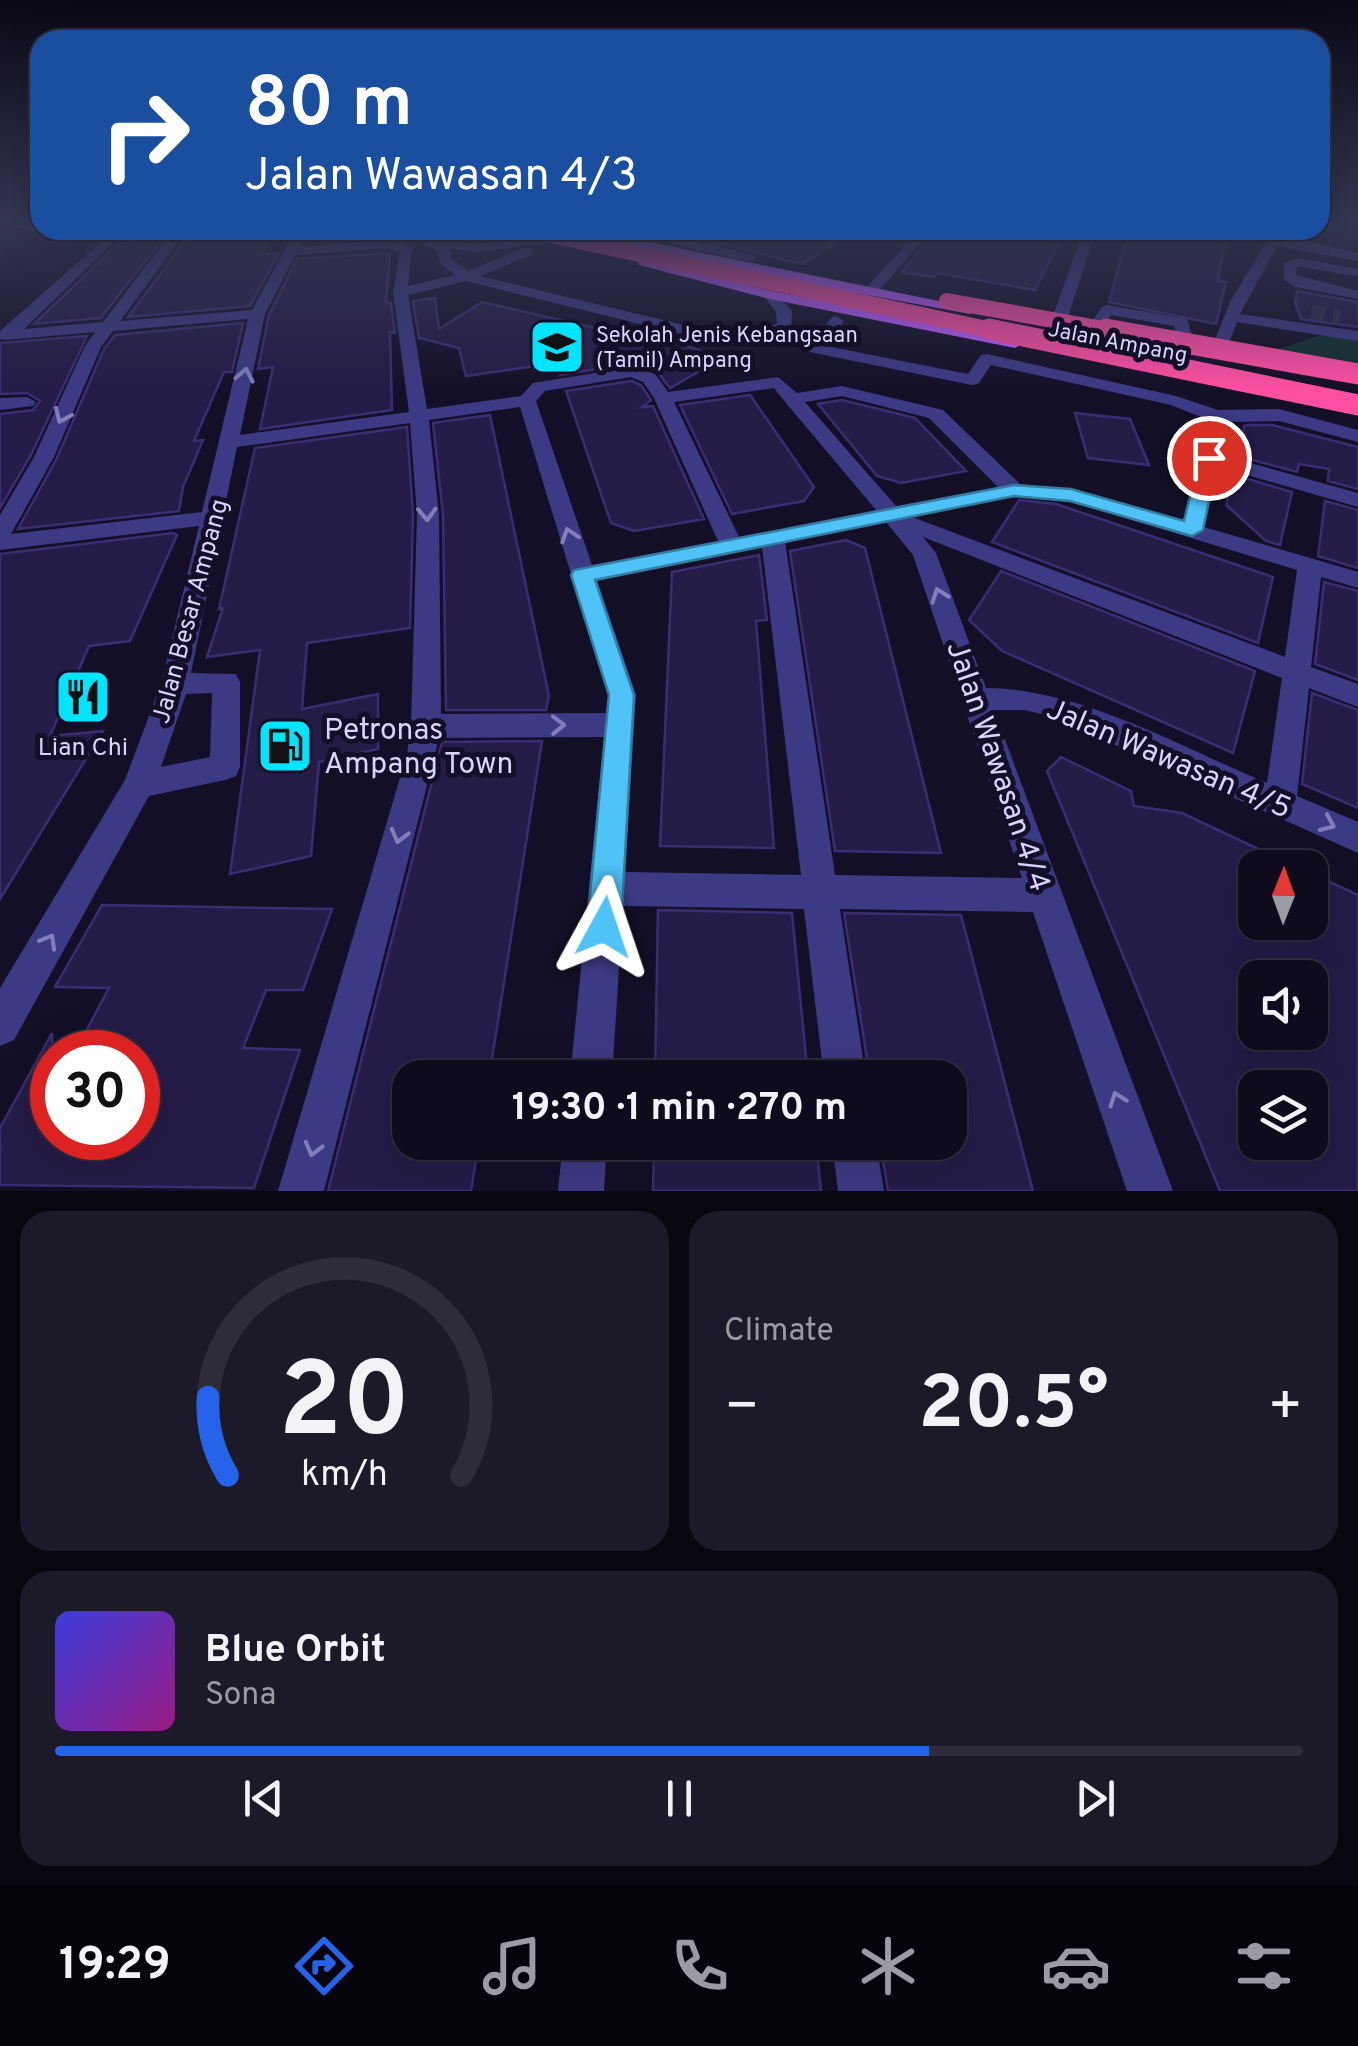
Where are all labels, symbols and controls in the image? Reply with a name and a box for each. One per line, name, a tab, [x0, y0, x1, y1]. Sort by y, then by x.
text: 80 m	[245, 62, 413, 151]
icon: right	[80, 70, 210, 200]
text: Jalan Wawasan 4/3	[245, 149, 638, 206]
school or university icon: Sekolah Jenis Kebangsaan (Tamil) Ampang	[527, 317, 587, 377]
street label: Jalan Ampang	[1046, 317, 1190, 370]
place label: Sekolah Jenis Kebangsaan (Tamil) Ampang	[596, 323, 858, 375]
one-way arrow	[234, 366, 255, 383]
one-way arrow	[54, 406, 74, 424]
pin	[1167, 416, 1252, 501]
icon: arrive	[1182, 431, 1237, 486]
street label: Jalan Besar Ampang	[147, 496, 237, 728]
one-way arrow	[417, 507, 438, 523]
one-way arrow	[561, 527, 581, 544]
one-way arrow	[930, 587, 950, 604]
street label: Jalan Wawasan 4/4	[936, 637, 1057, 897]
restaurant icon: Lian Chi	[53, 667, 113, 727]
street label: Jalan Wawasan 4/5	[1040, 692, 1296, 829]
place label: Petronas Ampang Town	[324, 713, 513, 784]
one-way arrow	[550, 714, 566, 736]
fuel station icon: Petronas Ampang Town	[255, 716, 315, 776]
place label: Lian Chi	[38, 733, 128, 765]
one-way arrow	[1318, 812, 1336, 832]
one-way arrow	[390, 827, 411, 844]
north arrow	[1238, 850, 1328, 940]
map controls	[1238, 850, 1328, 1160]
position arrow	[552, 875, 656, 979]
one-way arrow	[36, 934, 56, 952]
button: sound	[1238, 960, 1328, 1050]
speed limit sign: 30	[30, 1030, 160, 1160]
button: layers	[1238, 1070, 1328, 1160]
text: 19:30 · 1 min · 270 m	[512, 1085, 847, 1134]
one-way arrow	[1108, 1092, 1129, 1109]
one-way arrow	[304, 1140, 325, 1157]
text: Climate	[724, 1312, 834, 1352]
text: 20	[279, 1341, 410, 1473]
text: 20.5°	[918, 1360, 1109, 1455]
text: −	[724, 1374, 759, 1444]
text: +	[1268, 1374, 1303, 1444]
text: km/h	[301, 1453, 388, 1499]
text: Blue Orbit	[205, 1627, 386, 1676]
text: Sona	[205, 1676, 276, 1716]
icon: previous	[236, 1771, 291, 1826]
icon: pause	[652, 1771, 707, 1826]
icon: next	[1068, 1771, 1123, 1826]
icon: directions	[289, 1931, 359, 2001]
icon: music	[477, 1931, 547, 2001]
icon: phone	[665, 1931, 735, 2001]
icon: climate	[853, 1931, 923, 2001]
icon: car	[1041, 1931, 1111, 2001]
icon: filters	[1229, 1931, 1299, 2001]
text: 19:29	[59, 1938, 171, 1995]

